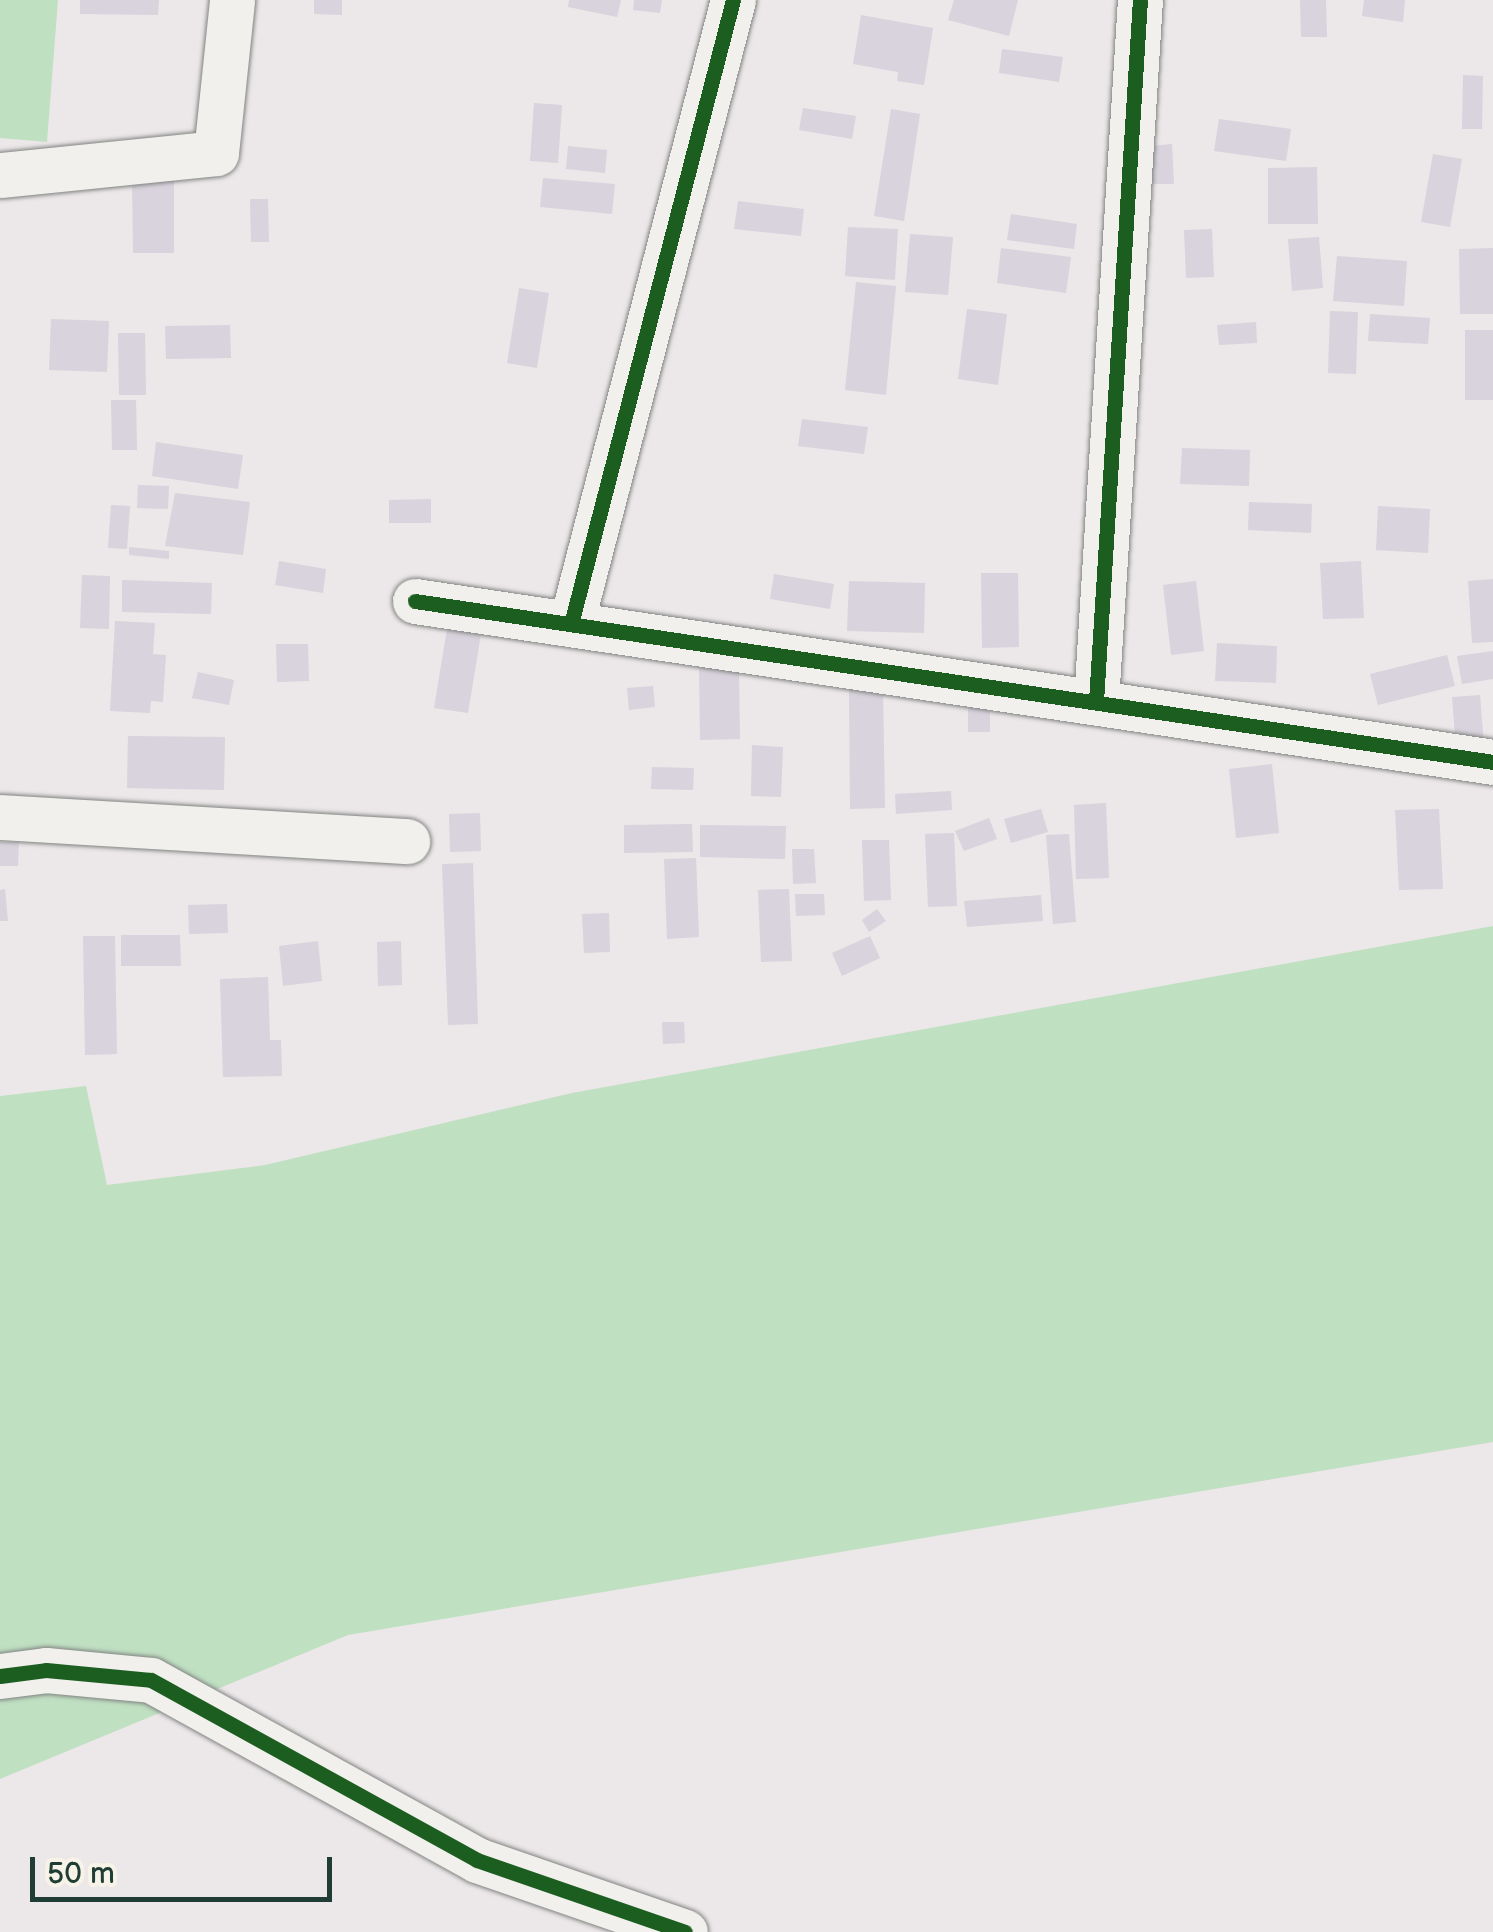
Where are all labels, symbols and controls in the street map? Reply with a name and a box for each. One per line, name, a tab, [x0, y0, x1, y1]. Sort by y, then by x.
scale bar	[35, 1837, 338, 1899]
text: 50 m	[47, 1856, 115, 1892]

